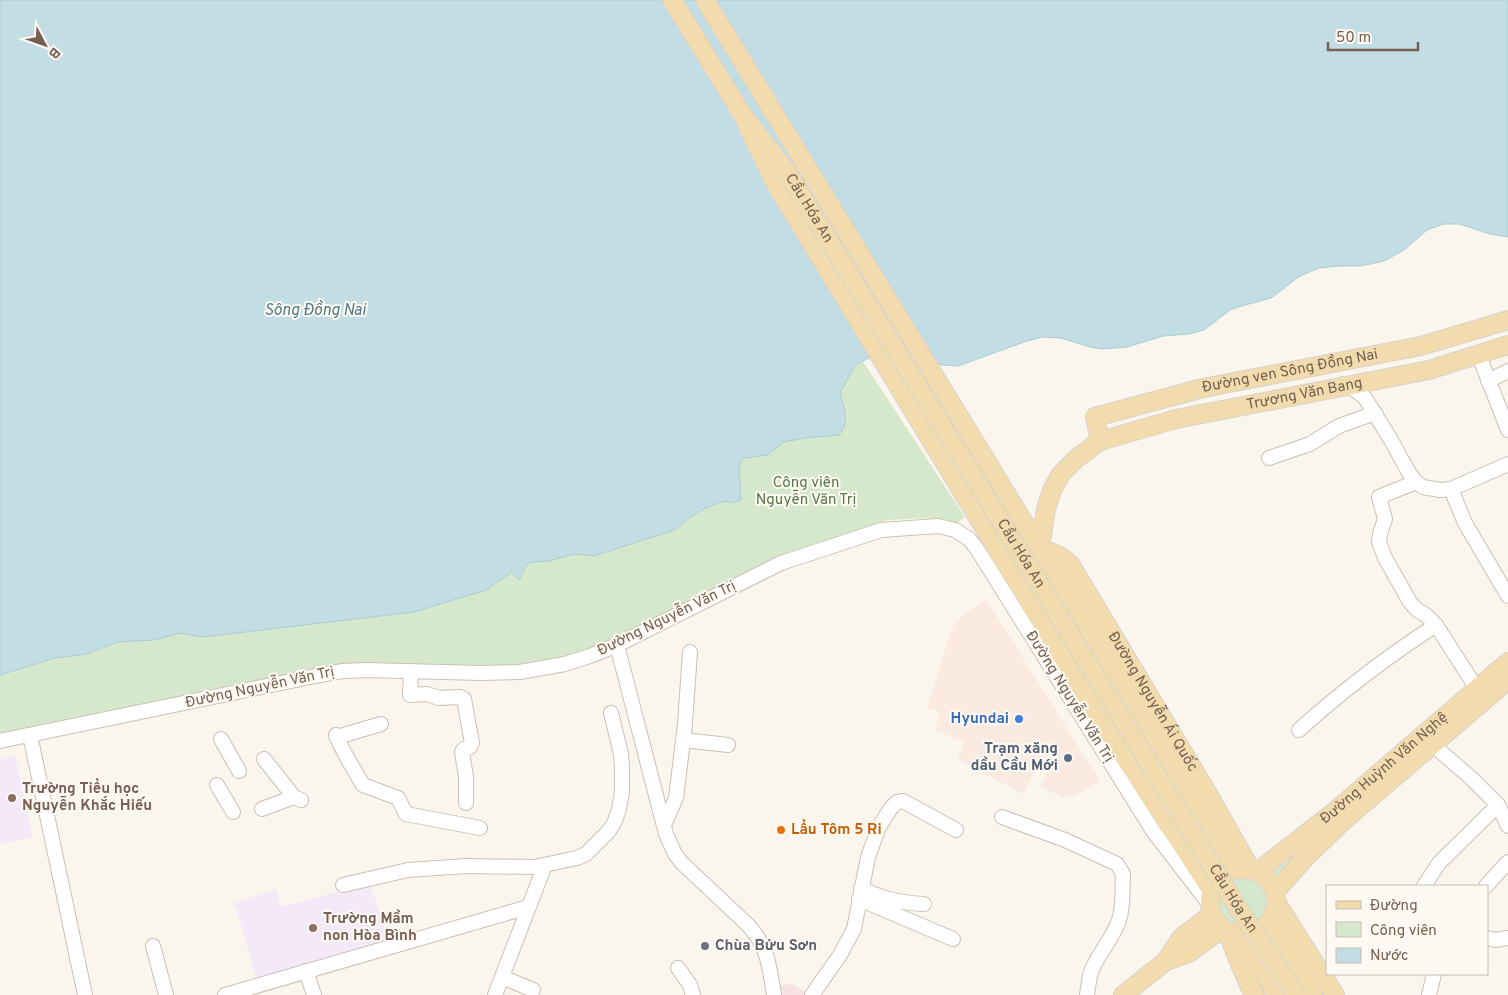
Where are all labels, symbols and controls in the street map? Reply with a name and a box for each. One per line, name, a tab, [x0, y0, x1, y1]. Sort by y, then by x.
north arrow	[20, 20, 70, 70]
scale bar	[1328, 20, 1418, 52]
text: 50 m	[1336, 29, 1371, 48]
text: B	[44, 43, 63, 62]
street label: Cầu Hóa An	[781, 170, 837, 247]
water label: Sông Đồng Nai	[264, 299, 367, 321]
street label: Đường ven Sông Đồng Nai	[1201, 345, 1380, 397]
street label: Trương Văn Bang	[1245, 374, 1364, 415]
park label: Công viên Nguyễn Văn Trị	[756, 474, 856, 510]
street label: Cầu Hóa An	[992, 516, 1049, 592]
street label: Đường Nguyễn Văn Trị	[594, 575, 739, 661]
street label: Đường Nguyễn Văn Trị	[1021, 627, 1119, 766]
street label: Đường Nguyễn Ái Quốc	[1103, 628, 1202, 775]
street label: Đường Nguyễn Văn Trị	[183, 661, 336, 713]
street label: Đường Huỳnh Văn Nghệ	[1316, 708, 1452, 829]
place label: Hyundai	[951, 710, 1009, 729]
marker: Hyundai	[1013, 713, 1025, 725]
place label: Trạm xăng dầu Cầu Mới	[971, 740, 1058, 776]
marker: Trạm xăng dầu Cầu Mới	[1062, 752, 1074, 764]
place label: Trường Tiểu học Nguyễn Khắc Hiếu	[22, 778, 152, 816]
marker: Trường Tiểu học Nguyễn Khắc Hiếu	[6, 792, 18, 804]
place label: Lẩu Tôm 5 Ri	[791, 819, 882, 840]
marker: Lẩu Tôm 5 Ri	[775, 824, 787, 836]
street label: Cầu Hóa An	[1204, 861, 1262, 937]
legend	[1326, 885, 1488, 975]
text: Đường	[1370, 897, 1418, 916]
place label: Trường Mầm non Hòa Bình	[323, 909, 417, 946]
marker: Trường Mầm non Hòa Bình	[307, 922, 319, 934]
text: Công viên	[1370, 922, 1437, 941]
place label: Chùa Bửu Sơn	[715, 937, 817, 956]
marker: Chùa Bửu Sơn	[699, 940, 711, 952]
text: Nước	[1370, 947, 1409, 966]

